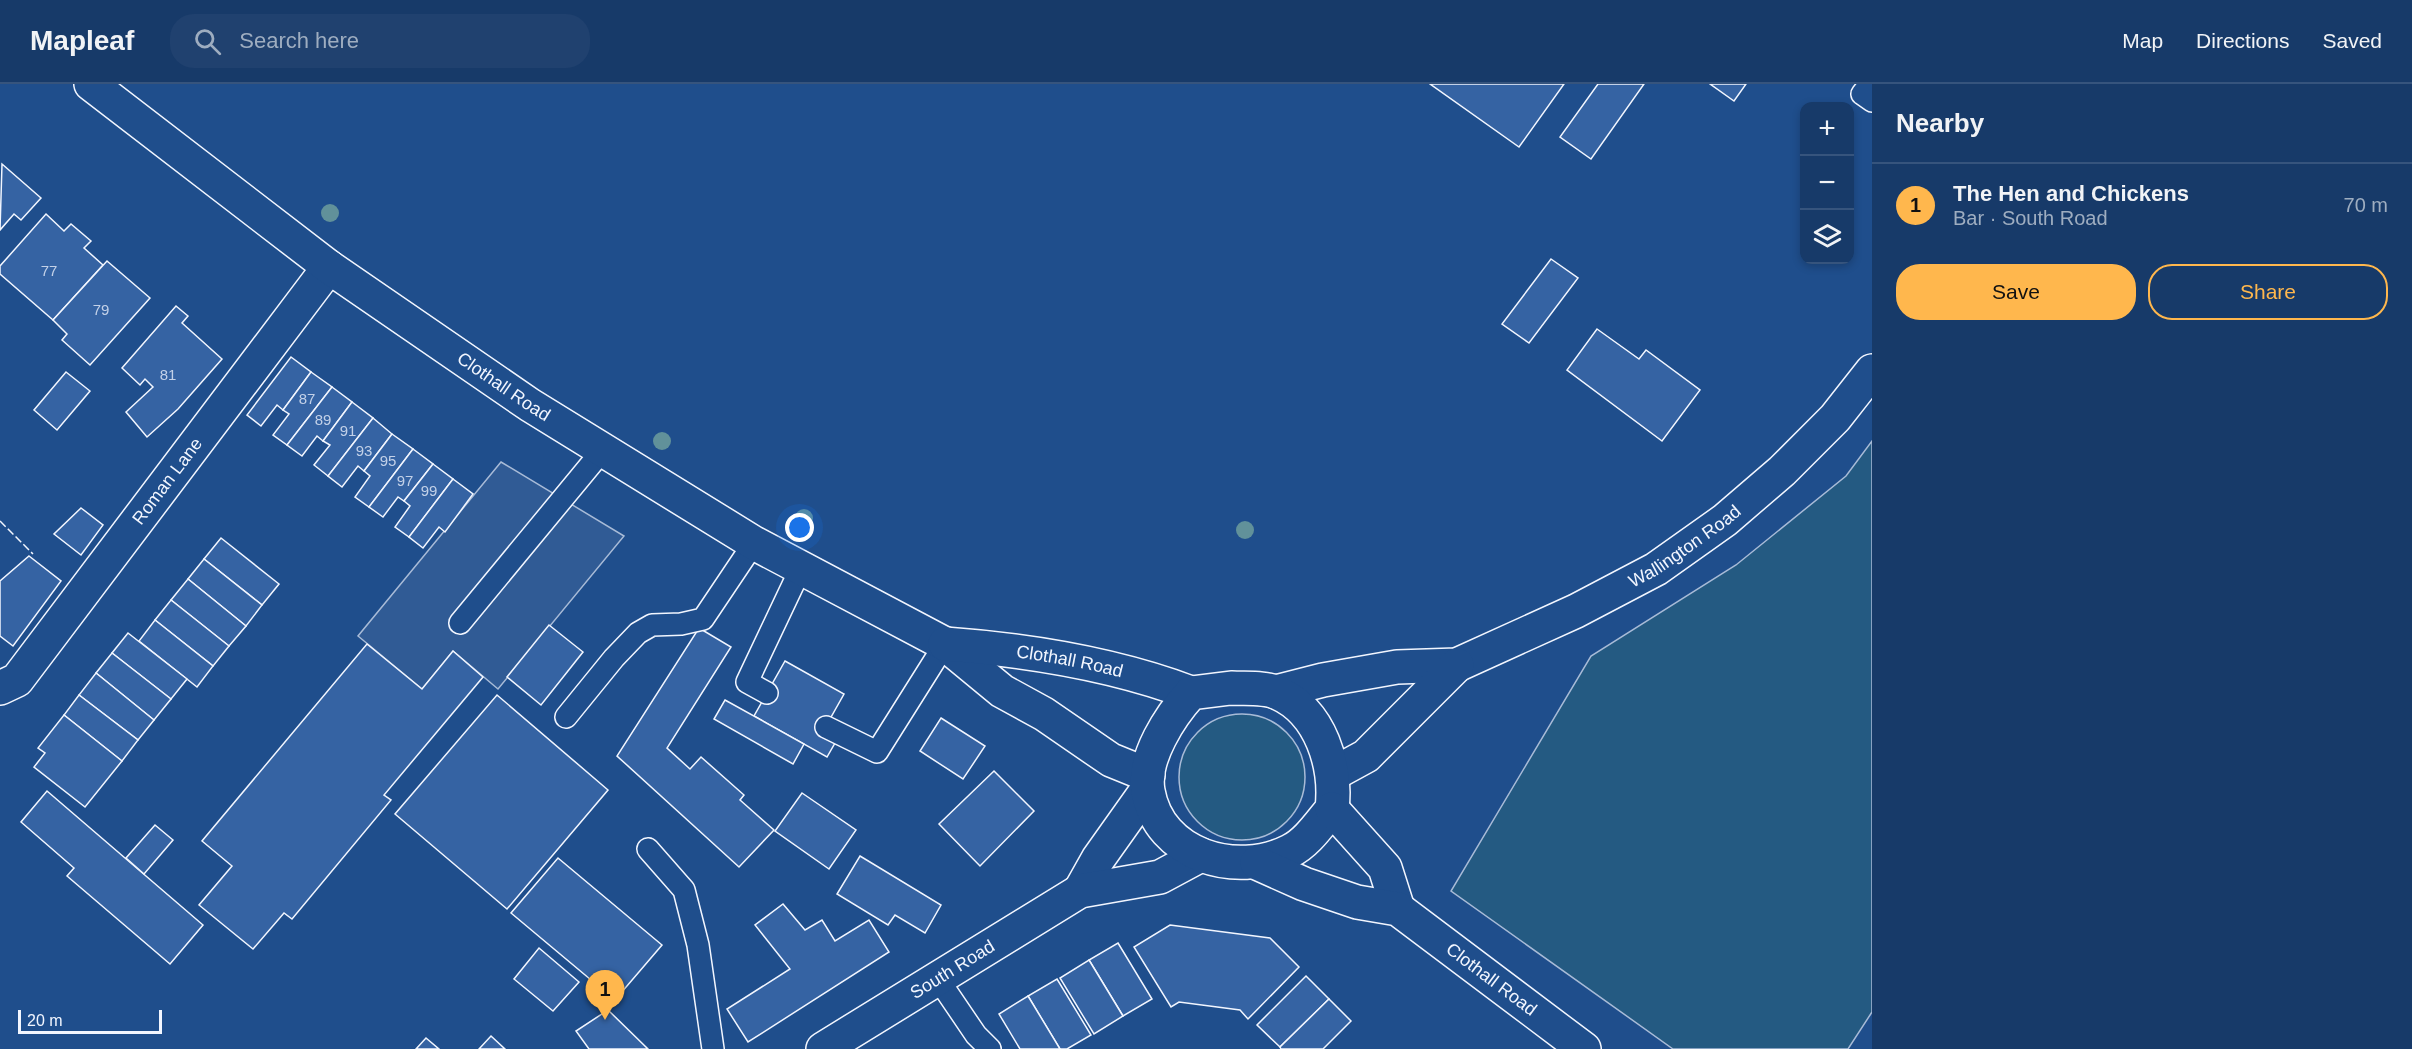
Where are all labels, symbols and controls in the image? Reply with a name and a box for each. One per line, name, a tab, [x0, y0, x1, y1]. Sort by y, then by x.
search box	[170, 14, 590, 68]
text: Mapleaf	[30, 25, 134, 56]
icon: search	[191, 25, 224, 58]
text: Search here	[239, 28, 359, 53]
text: Map	[2122, 29, 2163, 52]
text: Directions	[2196, 29, 2289, 52]
text: Saved	[2322, 29, 2382, 52]
map controls	[1800, 102, 1854, 264]
button: +	[1800, 102, 1854, 156]
text: Nearby	[1896, 108, 1984, 138]
button: −	[1800, 156, 1854, 210]
text: The Hen and Chickens	[1953, 181, 2189, 206]
text: 1	[1910, 194, 1921, 216]
text: 70 m	[2344, 194, 2388, 216]
text: Bar · South Road	[1953, 207, 2108, 229]
button: layers	[1800, 210, 1854, 264]
house number: 77	[41, 262, 57, 279]
button: Save	[1896, 264, 2136, 320]
button: Share	[2148, 264, 2388, 320]
house number: 79	[93, 301, 109, 318]
street label: Clothall Road	[453, 348, 554, 425]
house number: 81	[160, 366, 176, 383]
house number: 87	[299, 390, 315, 407]
house number: 89	[315, 411, 331, 428]
house number: 91	[340, 422, 356, 439]
street label: Roman Lane	[128, 434, 206, 528]
house number: 93	[356, 442, 372, 459]
house number: 95	[380, 452, 396, 469]
house number: 97	[397, 472, 413, 489]
house number: 99	[421, 482, 437, 499]
street label: Wallington Road	[1625, 501, 1745, 592]
your location	[785, 513, 814, 542]
street label: Clothall Road	[1015, 641, 1125, 681]
street label: South Road	[907, 936, 998, 1003]
street label: Clothall Road	[1442, 939, 1541, 1020]
pin: 1	[586, 970, 624, 1020]
scale bar	[18, 1007, 162, 1034]
text: 20 m	[27, 1012, 63, 1029]

